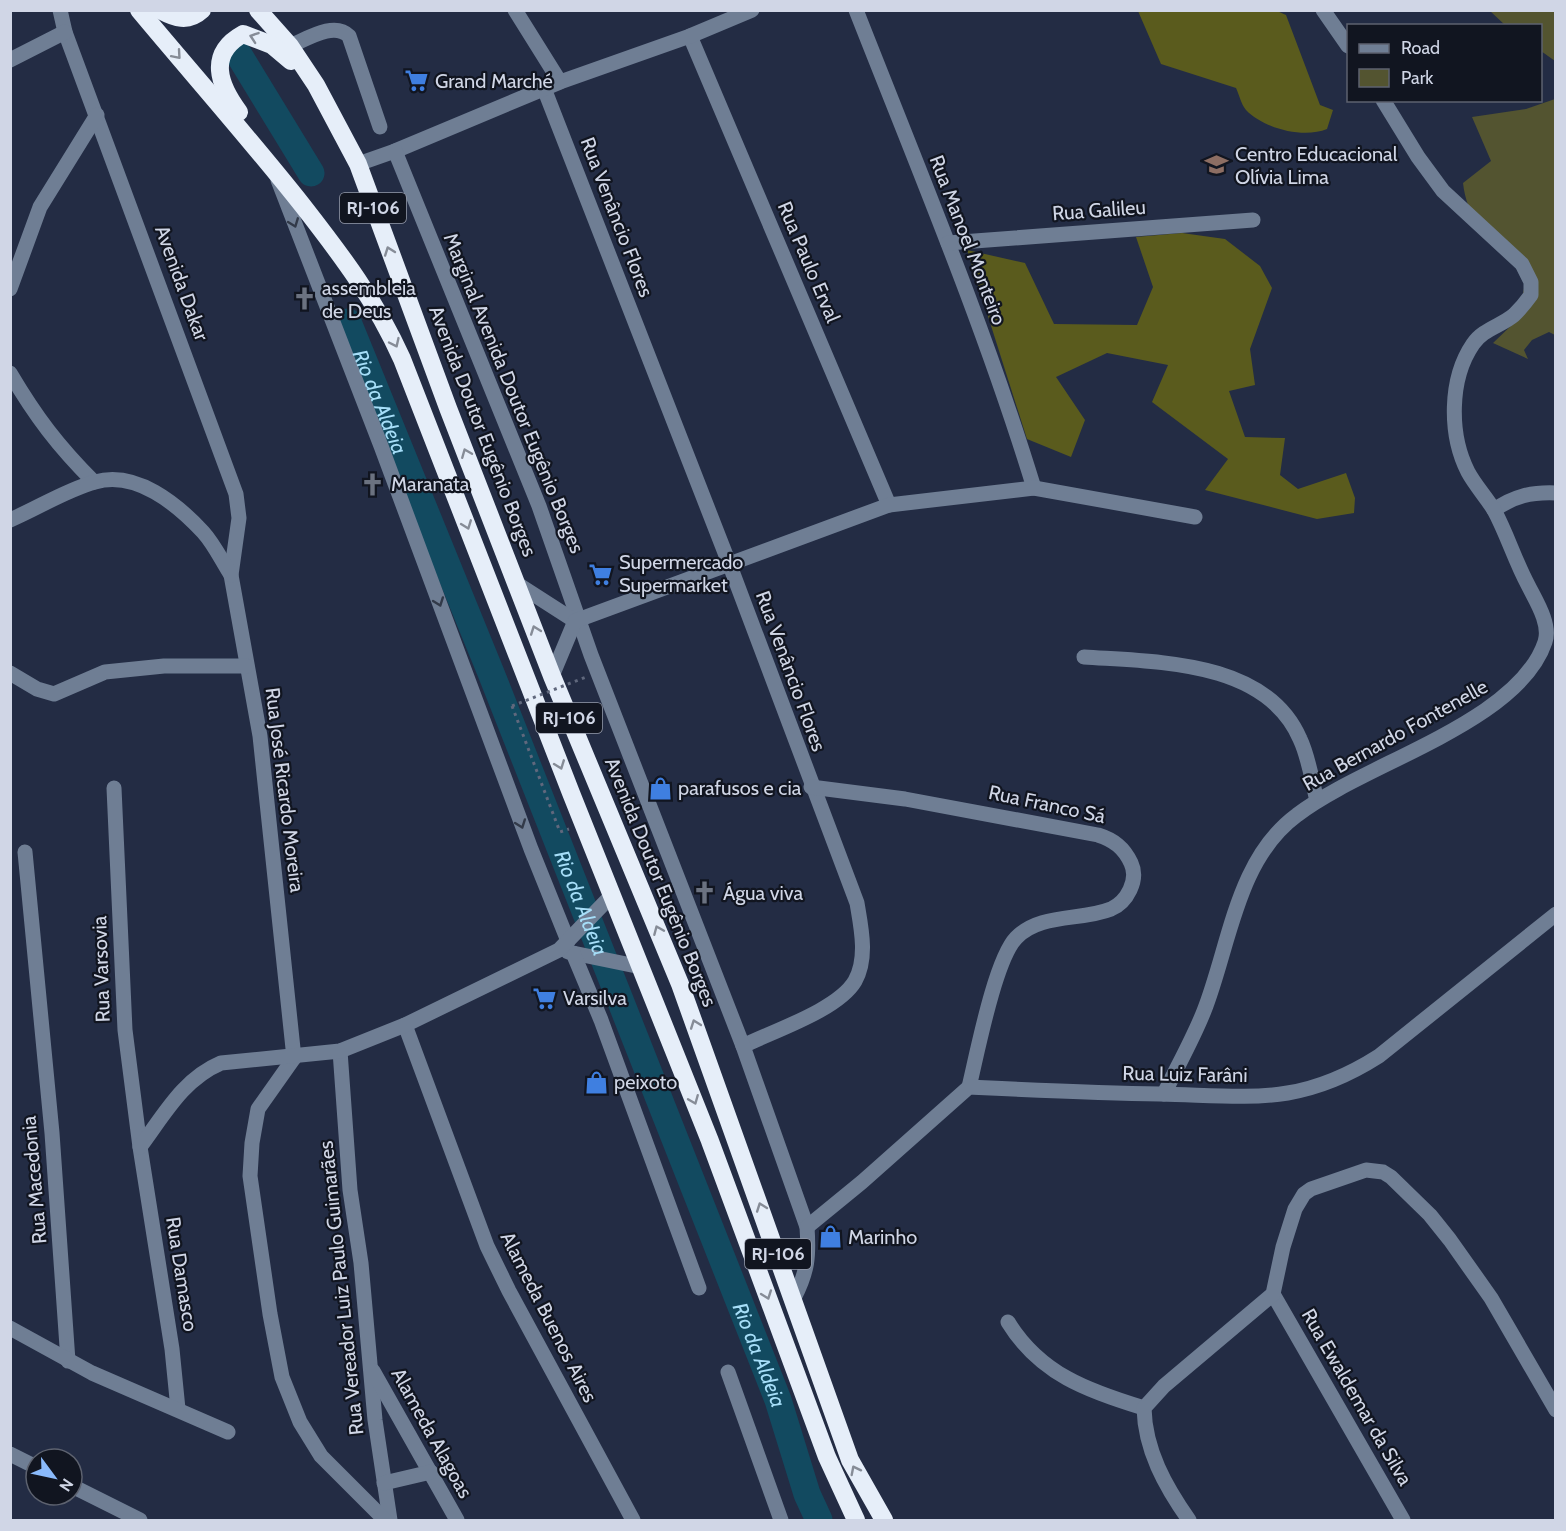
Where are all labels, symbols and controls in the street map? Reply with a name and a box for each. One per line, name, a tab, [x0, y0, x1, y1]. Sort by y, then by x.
legend	[1347, 24, 1542, 102]
one-way arrow	[249, 32, 260, 45]
text: Road	[1401, 37, 1440, 59]
one-way arrow	[169, 48, 180, 59]
text: Park	[1401, 67, 1434, 89]
supermarket icon: Grand Marché	[404, 68, 430, 94]
place label: Grand Marché	[435, 69, 553, 93]
street label: Rua Venâncio Flores	[575, 134, 659, 300]
place label: Centro Educacional Olívia Lima	[1235, 142, 1398, 189]
street label: Rua Manoel Monteiro	[925, 152, 1011, 328]
school or university icon: Centro Educacional Olívia Lima	[1204, 152, 1230, 178]
road number: RJ-106	[340, 193, 406, 223]
street label: Rua Galileu	[1051, 195, 1147, 225]
street label: Rua Paulo Erval	[773, 198, 845, 326]
one-way arrow	[287, 217, 300, 228]
street label: Avenida Dakar	[150, 222, 214, 345]
street label: Marginal Avenida Doutor Eugênio Borges	[439, 230, 589, 556]
one-way arrow	[384, 247, 396, 258]
place label: assembleia de Deus	[322, 276, 416, 323]
church icon: assembleia de Deus	[291, 286, 317, 312]
street label: Avenida Doutor Eugênio Borges	[424, 302, 542, 560]
one-way arrow	[388, 337, 400, 348]
water label: Rio da Aldeia	[348, 346, 413, 458]
one-way arrow	[461, 448, 473, 459]
church icon: Maranata	[360, 471, 386, 497]
place label: Maranata	[391, 472, 470, 496]
one-way arrow	[460, 519, 472, 530]
place label: Supermercado Supermarket	[619, 550, 743, 597]
supermarket icon: Supermercado Supermarket	[588, 561, 614, 587]
street label: Rua Venâncio Flores	[751, 587, 831, 755]
one-way arrow	[431, 596, 444, 606]
one-way arrow	[530, 626, 543, 636]
street label: Rua Bernardo Fontenelle	[1298, 674, 1492, 796]
street label: Rua José Ricardo Moreira	[261, 686, 310, 894]
road number: RJ-106	[536, 703, 602, 733]
street label: Avenida Doutor Eugênio Borges	[600, 754, 722, 1010]
one-way arrow	[553, 759, 565, 770]
shop icon: parafusos e cia	[647, 775, 673, 801]
place label: parafusos e cia	[678, 776, 802, 800]
street label: Rua Franco Sá	[986, 780, 1108, 828]
one-way arrow	[514, 818, 526, 829]
water label: Rio da Aldeia	[550, 847, 614, 959]
church icon: Água viva	[692, 880, 718, 906]
place label: Água viva	[723, 881, 803, 905]
street label: Rua Varsovia	[87, 915, 115, 1023]
one-way arrow	[653, 926, 665, 937]
supermarket icon: Varsilva	[532, 985, 558, 1011]
place label: Varsilva	[563, 986, 627, 1010]
one-way arrow	[689, 1019, 702, 1030]
street label: Rua Luiz Farâni	[1122, 1061, 1248, 1087]
shop icon: peixoto	[583, 1069, 609, 1095]
place label: peixoto	[614, 1070, 677, 1094]
one-way arrow	[687, 1093, 699, 1104]
street label: Rua Macedonia	[16, 1115, 52, 1245]
street label: Rua Vereador Luiz Paulo Guimarães	[314, 1140, 368, 1436]
one-way arrow	[756, 1202, 769, 1213]
street label: Rua Damasco	[161, 1215, 203, 1333]
shop icon: Marinho	[817, 1224, 843, 1250]
place label: Marinho	[848, 1225, 917, 1249]
street label: Alameda Buenos Aires	[496, 1228, 602, 1406]
road number: RJ-106	[745, 1239, 811, 1269]
one-way arrow	[760, 1289, 773, 1299]
water label: Rio da Aldeia	[728, 1299, 792, 1410]
street label: Rua Ewaldemar da Silva	[1297, 1304, 1418, 1490]
street label: Alameda Alagoas	[386, 1364, 478, 1502]
north arrow	[24, 1447, 84, 1507]
one-way arrow	[850, 1465, 862, 1476]
text: N	[55, 1475, 77, 1495]

